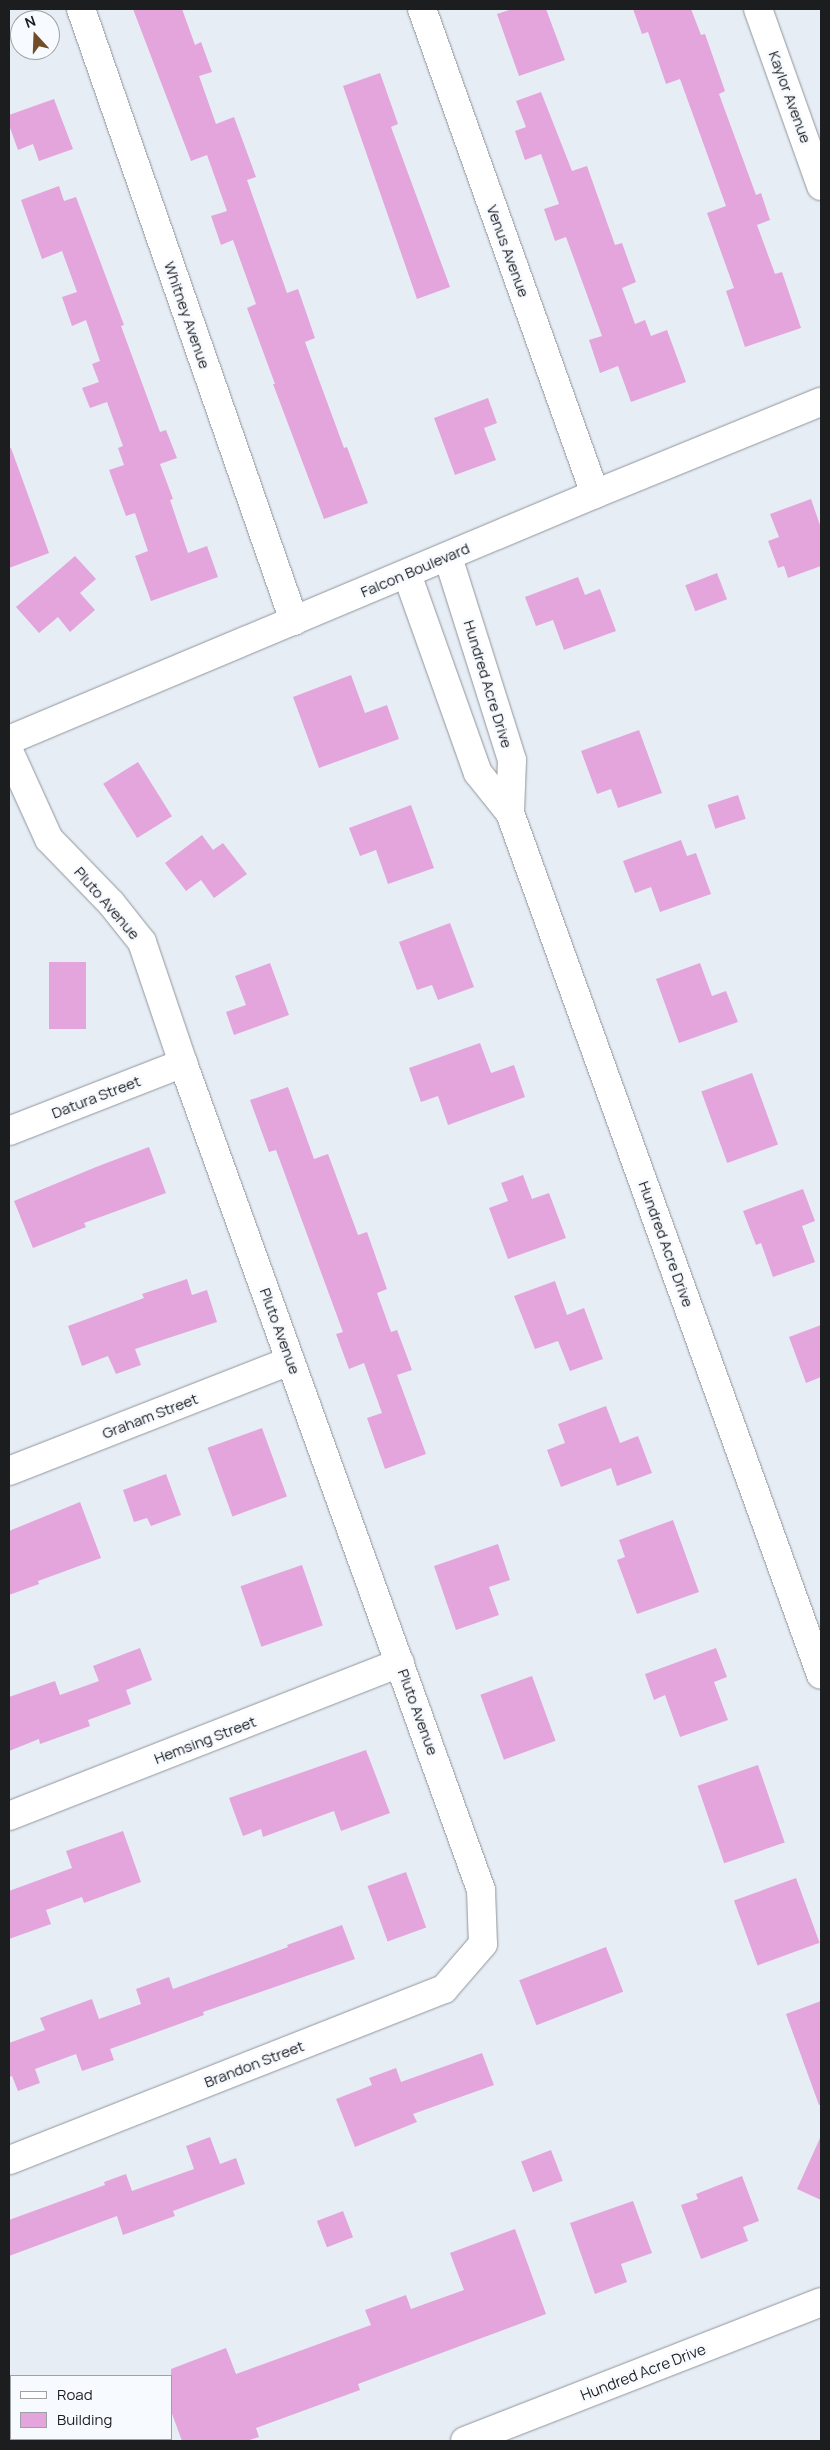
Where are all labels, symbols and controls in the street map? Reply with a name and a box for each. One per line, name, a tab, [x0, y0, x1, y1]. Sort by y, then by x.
north arrow	[10, 10, 60, 60]
text: N	[22, 11, 38, 32]
street label: Kaylor Avenue	[765, 48, 815, 146]
street label: Venus Avenue	[483, 202, 533, 300]
street label: Whitney Avenue	[160, 259, 214, 371]
street label: Falcon Boulevard	[358, 539, 472, 601]
street label: Hundred Acre Drive	[460, 618, 516, 750]
street label: Pluto Avenue	[71, 863, 143, 943]
street label: Datura Street	[49, 1072, 143, 1122]
street label: Hundred Acre Drive	[635, 1179, 697, 1309]
street label: Pluto Avenue	[256, 1285, 304, 1377]
street label: Graham Street	[100, 1389, 200, 1443]
street label: Pluto Avenue	[394, 1666, 442, 1758]
street label: Hemsing Street	[151, 1712, 259, 1768]
street label: Brandon Street	[202, 2037, 306, 2091]
street label: Hundred Acre Drive	[578, 2340, 708, 2404]
legend	[10, 2375, 172, 2440]
text: Road	[57, 2384, 93, 2405]
text: Building	[57, 2409, 112, 2430]

